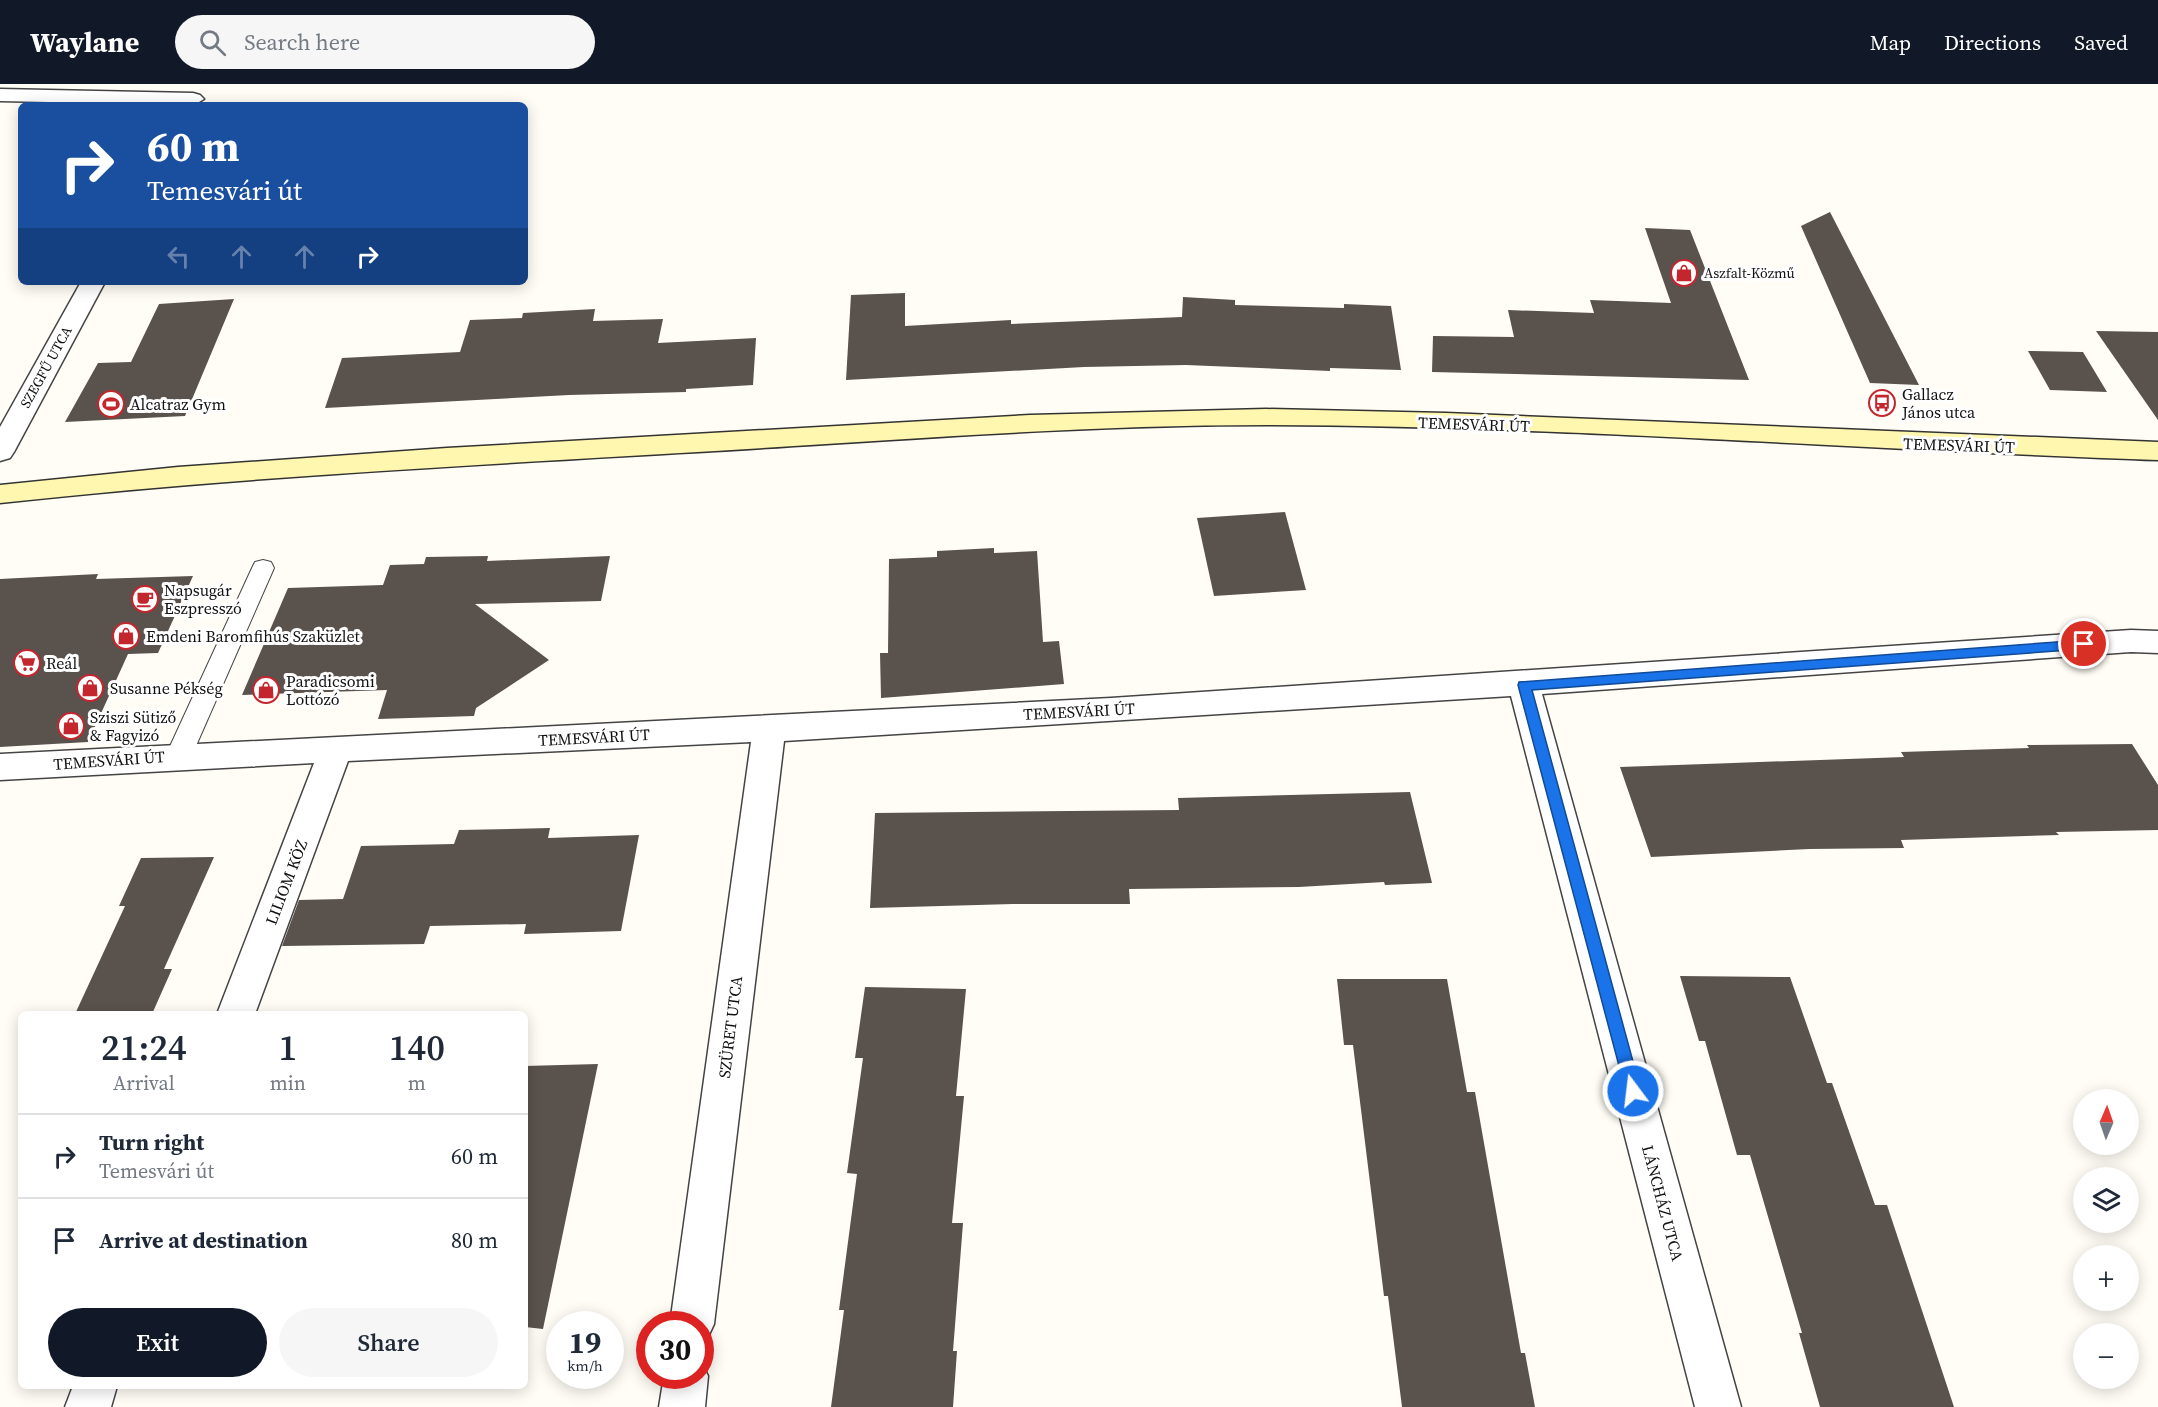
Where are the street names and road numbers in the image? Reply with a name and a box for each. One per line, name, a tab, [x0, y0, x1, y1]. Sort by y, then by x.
street label: SZEGFŰ UTCA	[15, 322, 77, 412]
street label: TEMESVÁRI ÚT	[1418, 411, 1531, 437]
street label: TEMESVÁRI ÚT	[1903, 432, 2016, 458]
street label: TEMESVÁRI ÚT	[1023, 697, 1136, 725]
street label: TEMESVÁRI ÚT	[538, 723, 651, 751]
street label: TEMESVÁRI ÚT	[53, 745, 166, 775]
street label: LILIOM KÖZ	[260, 836, 312, 928]
street label: SZÜRET UTCA	[713, 974, 747, 1079]
street label: LÁNCHÁZ UTCA	[1637, 1143, 1689, 1264]

